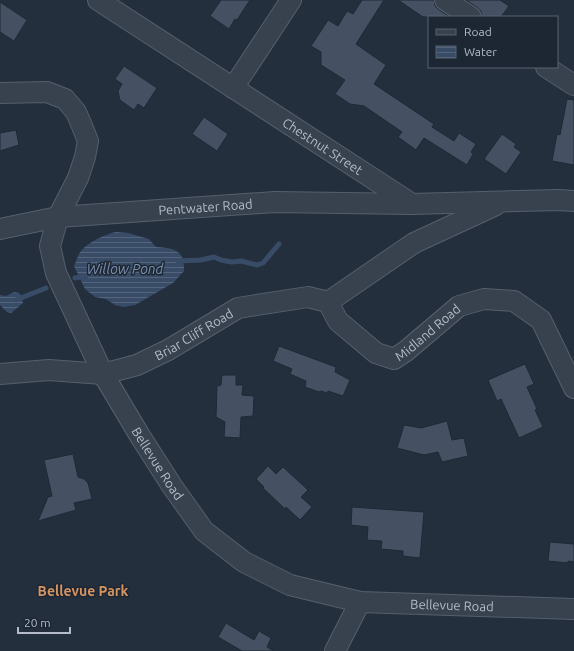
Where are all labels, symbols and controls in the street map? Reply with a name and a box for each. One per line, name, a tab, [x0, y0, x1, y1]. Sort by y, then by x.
legend	[428, 16, 558, 68]
text: Road	[464, 25, 492, 38]
text: Water	[464, 45, 497, 58]
street label: Chestnut Street	[280, 115, 365, 177]
street label: Pentwater Road	[158, 197, 253, 217]
water label: Willow Pond	[87, 261, 165, 277]
street label: Midland Road	[392, 301, 463, 363]
street label: Briar Cliff Road	[152, 306, 235, 362]
street label: Bellevue Road	[129, 425, 186, 502]
district label: Bellevue Park	[38, 583, 129, 599]
street label: Bellevue Road	[410, 597, 494, 613]
scale bar	[18, 609, 70, 635]
text: 20 m	[24, 616, 51, 629]

